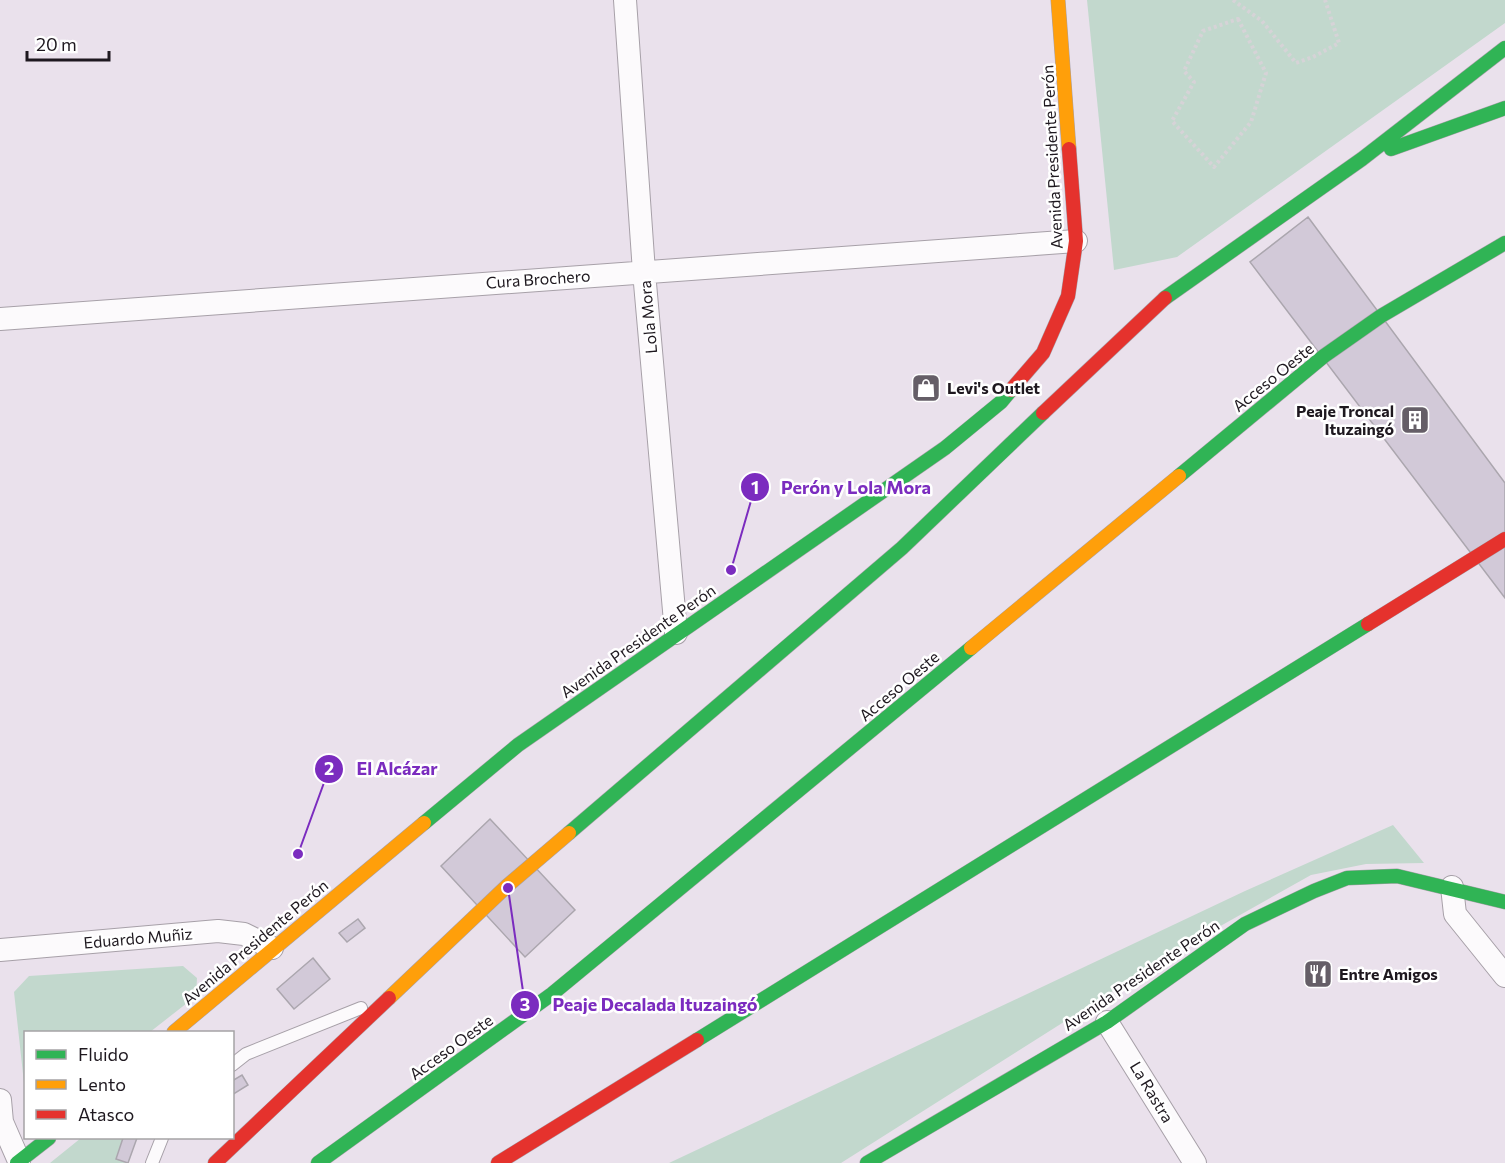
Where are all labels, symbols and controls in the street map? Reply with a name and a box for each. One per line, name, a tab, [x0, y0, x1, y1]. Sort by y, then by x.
scale bar	[27, 24, 110, 62]
text: 20 m	[36, 33, 77, 55]
street label: Avenida Presidente Perón	[1037, 64, 1066, 250]
street label: Cura Brochero	[485, 265, 591, 292]
street label: Lola Mora	[635, 280, 660, 355]
street label: Acceso Oeste	[1228, 338, 1317, 415]
shop icon: Levi's Outlet	[910, 372, 942, 404]
place label: Levi's Outlet	[947, 378, 1040, 397]
place label: Peaje Troncal Ituzaingó	[1296, 401, 1394, 438]
building icon: Peaje Troncal Ituzaingó	[1399, 404, 1431, 436]
callout: Perón y Lola Mora	[740, 469, 943, 505]
text: 1	[751, 476, 759, 498]
text: Perón y Lola Mora	[781, 476, 931, 498]
street label: Avenida Presidente Perón	[557, 580, 719, 701]
street label: Acceso Oeste	[855, 647, 943, 725]
callout: El Alcázar	[314, 751, 449, 787]
text: 2	[324, 757, 334, 779]
text: El Alcázar	[356, 757, 438, 779]
street label: Avenida Presidente Perón	[178, 875, 331, 1008]
street label: Avenida Presidente Perón	[1059, 915, 1223, 1034]
street label: Eduardo Muñiz	[83, 923, 193, 952]
restaurant icon: Entre Amigos	[1302, 958, 1334, 990]
place label: Entre Amigos	[1339, 964, 1438, 983]
callout: Peaje Decalada Ituzaingó	[510, 987, 770, 1023]
text: 3	[520, 993, 530, 1015]
text: Peaje Decalada Ituzaingó	[552, 993, 758, 1015]
street label: Acceso Oeste	[405, 1010, 496, 1083]
legend	[24, 1031, 234, 1139]
text: Fluido	[78, 1043, 129, 1065]
street label: La Rastra	[1127, 1058, 1178, 1126]
text: Lento	[78, 1073, 126, 1095]
text: Atasco	[78, 1103, 134, 1125]

